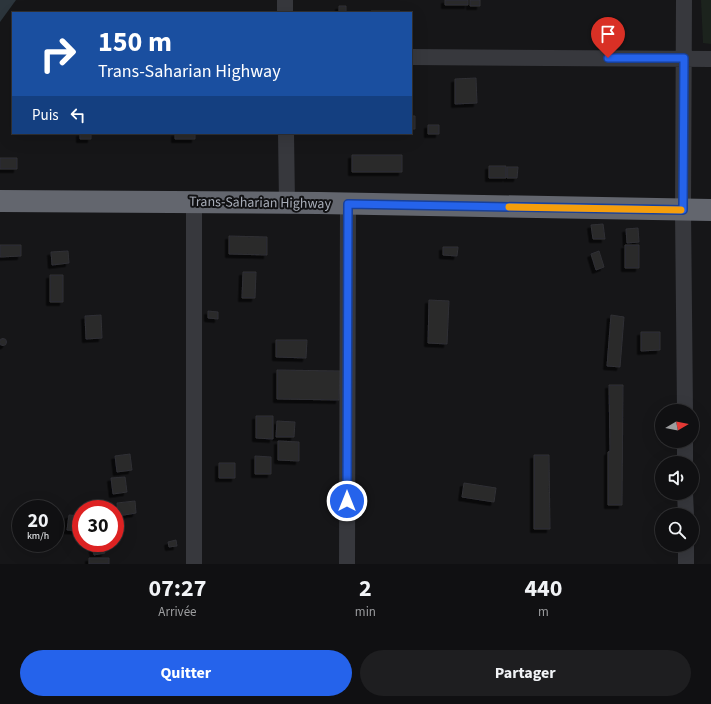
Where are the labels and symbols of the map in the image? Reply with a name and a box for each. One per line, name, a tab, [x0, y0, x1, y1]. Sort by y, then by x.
pin	[591, 17, 625, 58]
street label: Trans-Saharian Highway	[189, 192, 332, 214]
north arrow	[655, 404, 699, 448]
position arrow	[326, 480, 368, 522]
speed limit sign: 30	[72, 500, 124, 552]

